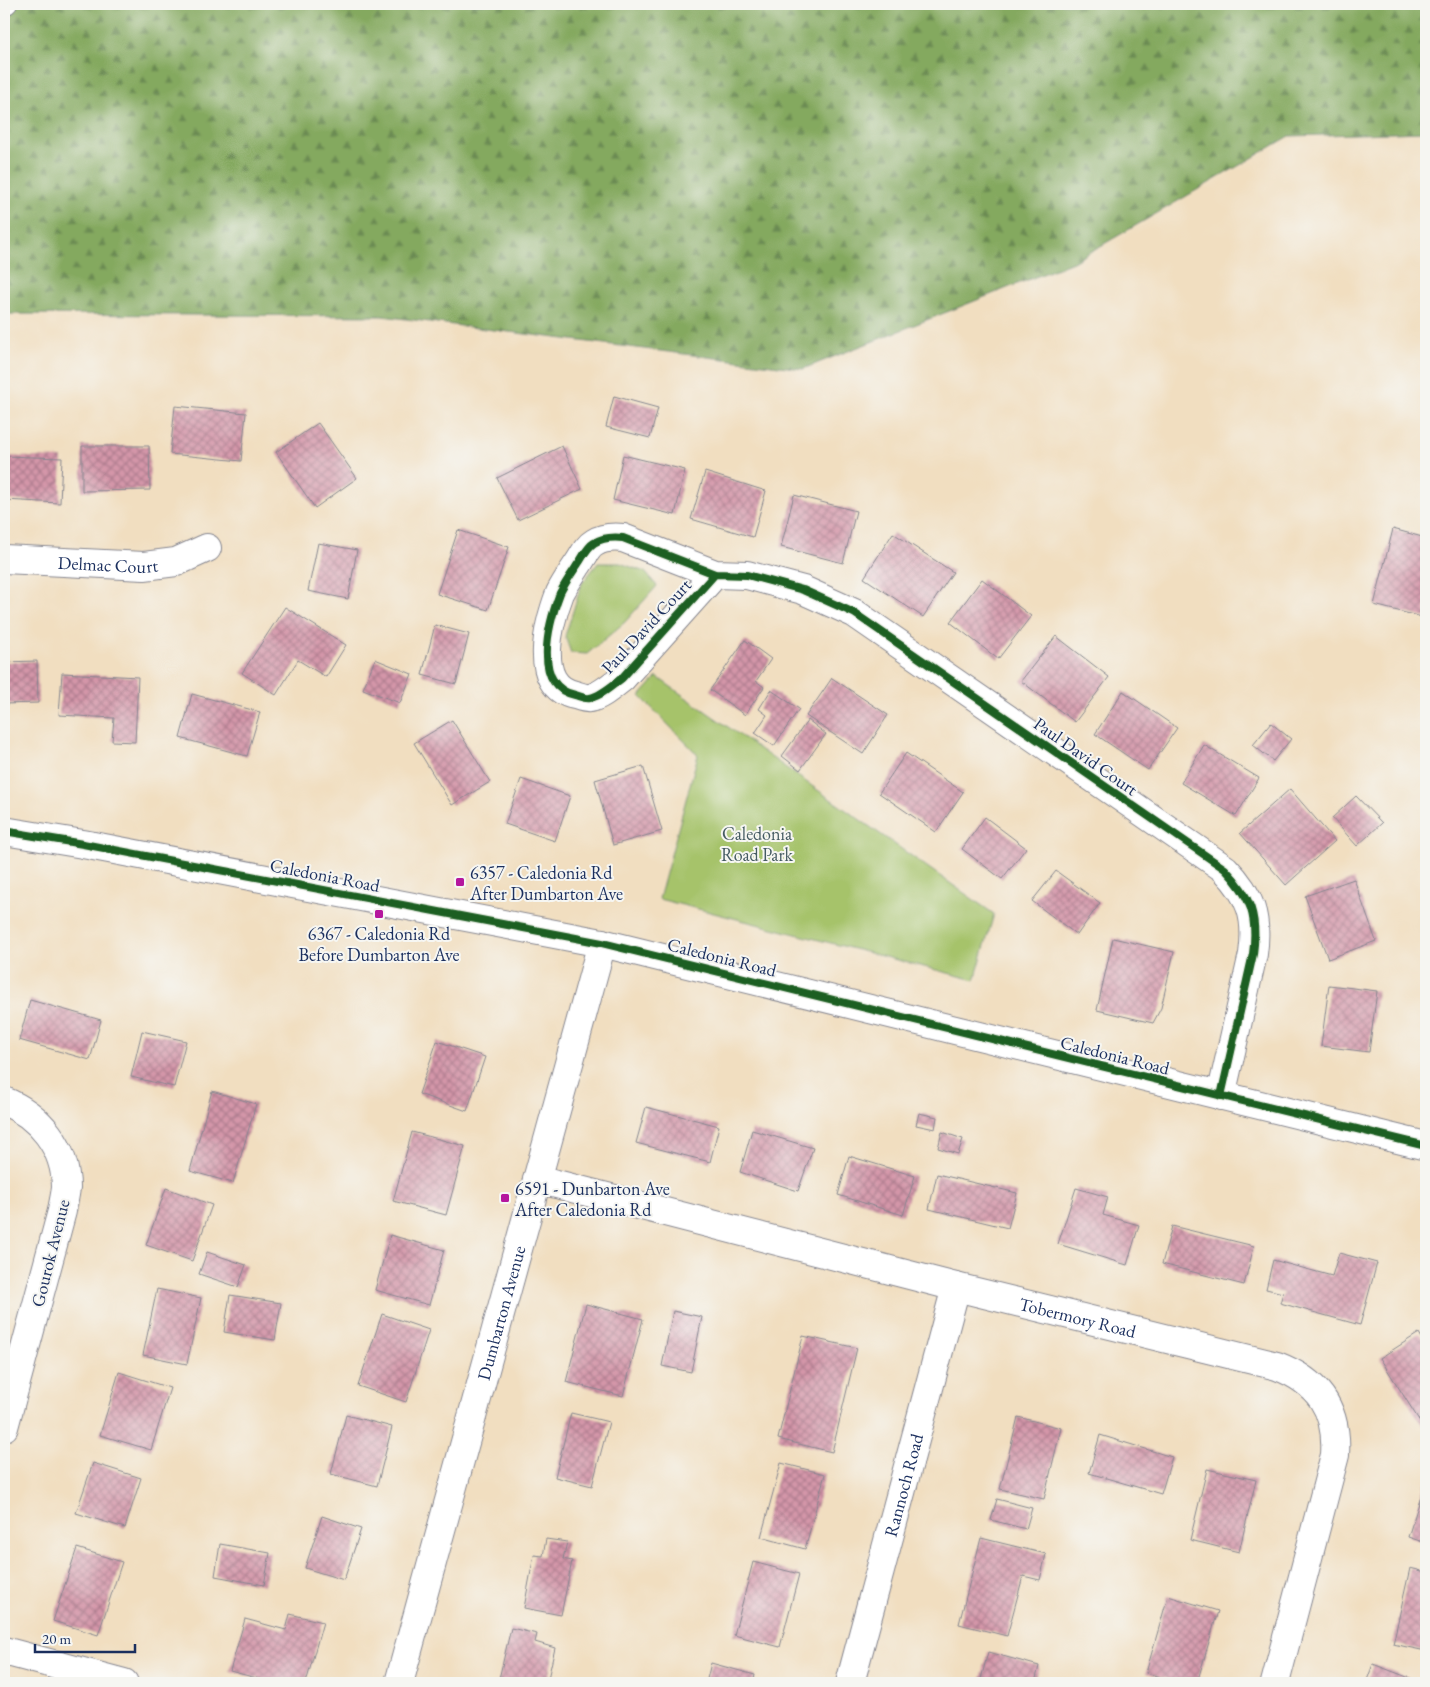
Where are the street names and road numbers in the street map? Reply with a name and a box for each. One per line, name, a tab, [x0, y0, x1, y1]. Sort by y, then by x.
street label: Delmac Court	[57, 550, 159, 578]
street label: Paul David Court	[596, 573, 696, 678]
street label: Paul David Court	[1029, 712, 1143, 801]
street label: Caledonia Road	[268, 853, 383, 897]
street label: Caledonia Road	[665, 932, 780, 982]
street label: Caledonia Road	[1058, 1030, 1173, 1080]
street label: Gourok Avenue	[26, 1197, 74, 1309]
street label: Dumbarton Avenue	[471, 1243, 530, 1383]
street label: Tobermory Road	[1017, 1291, 1139, 1343]
street label: Rannoch Road	[878, 1430, 928, 1539]

